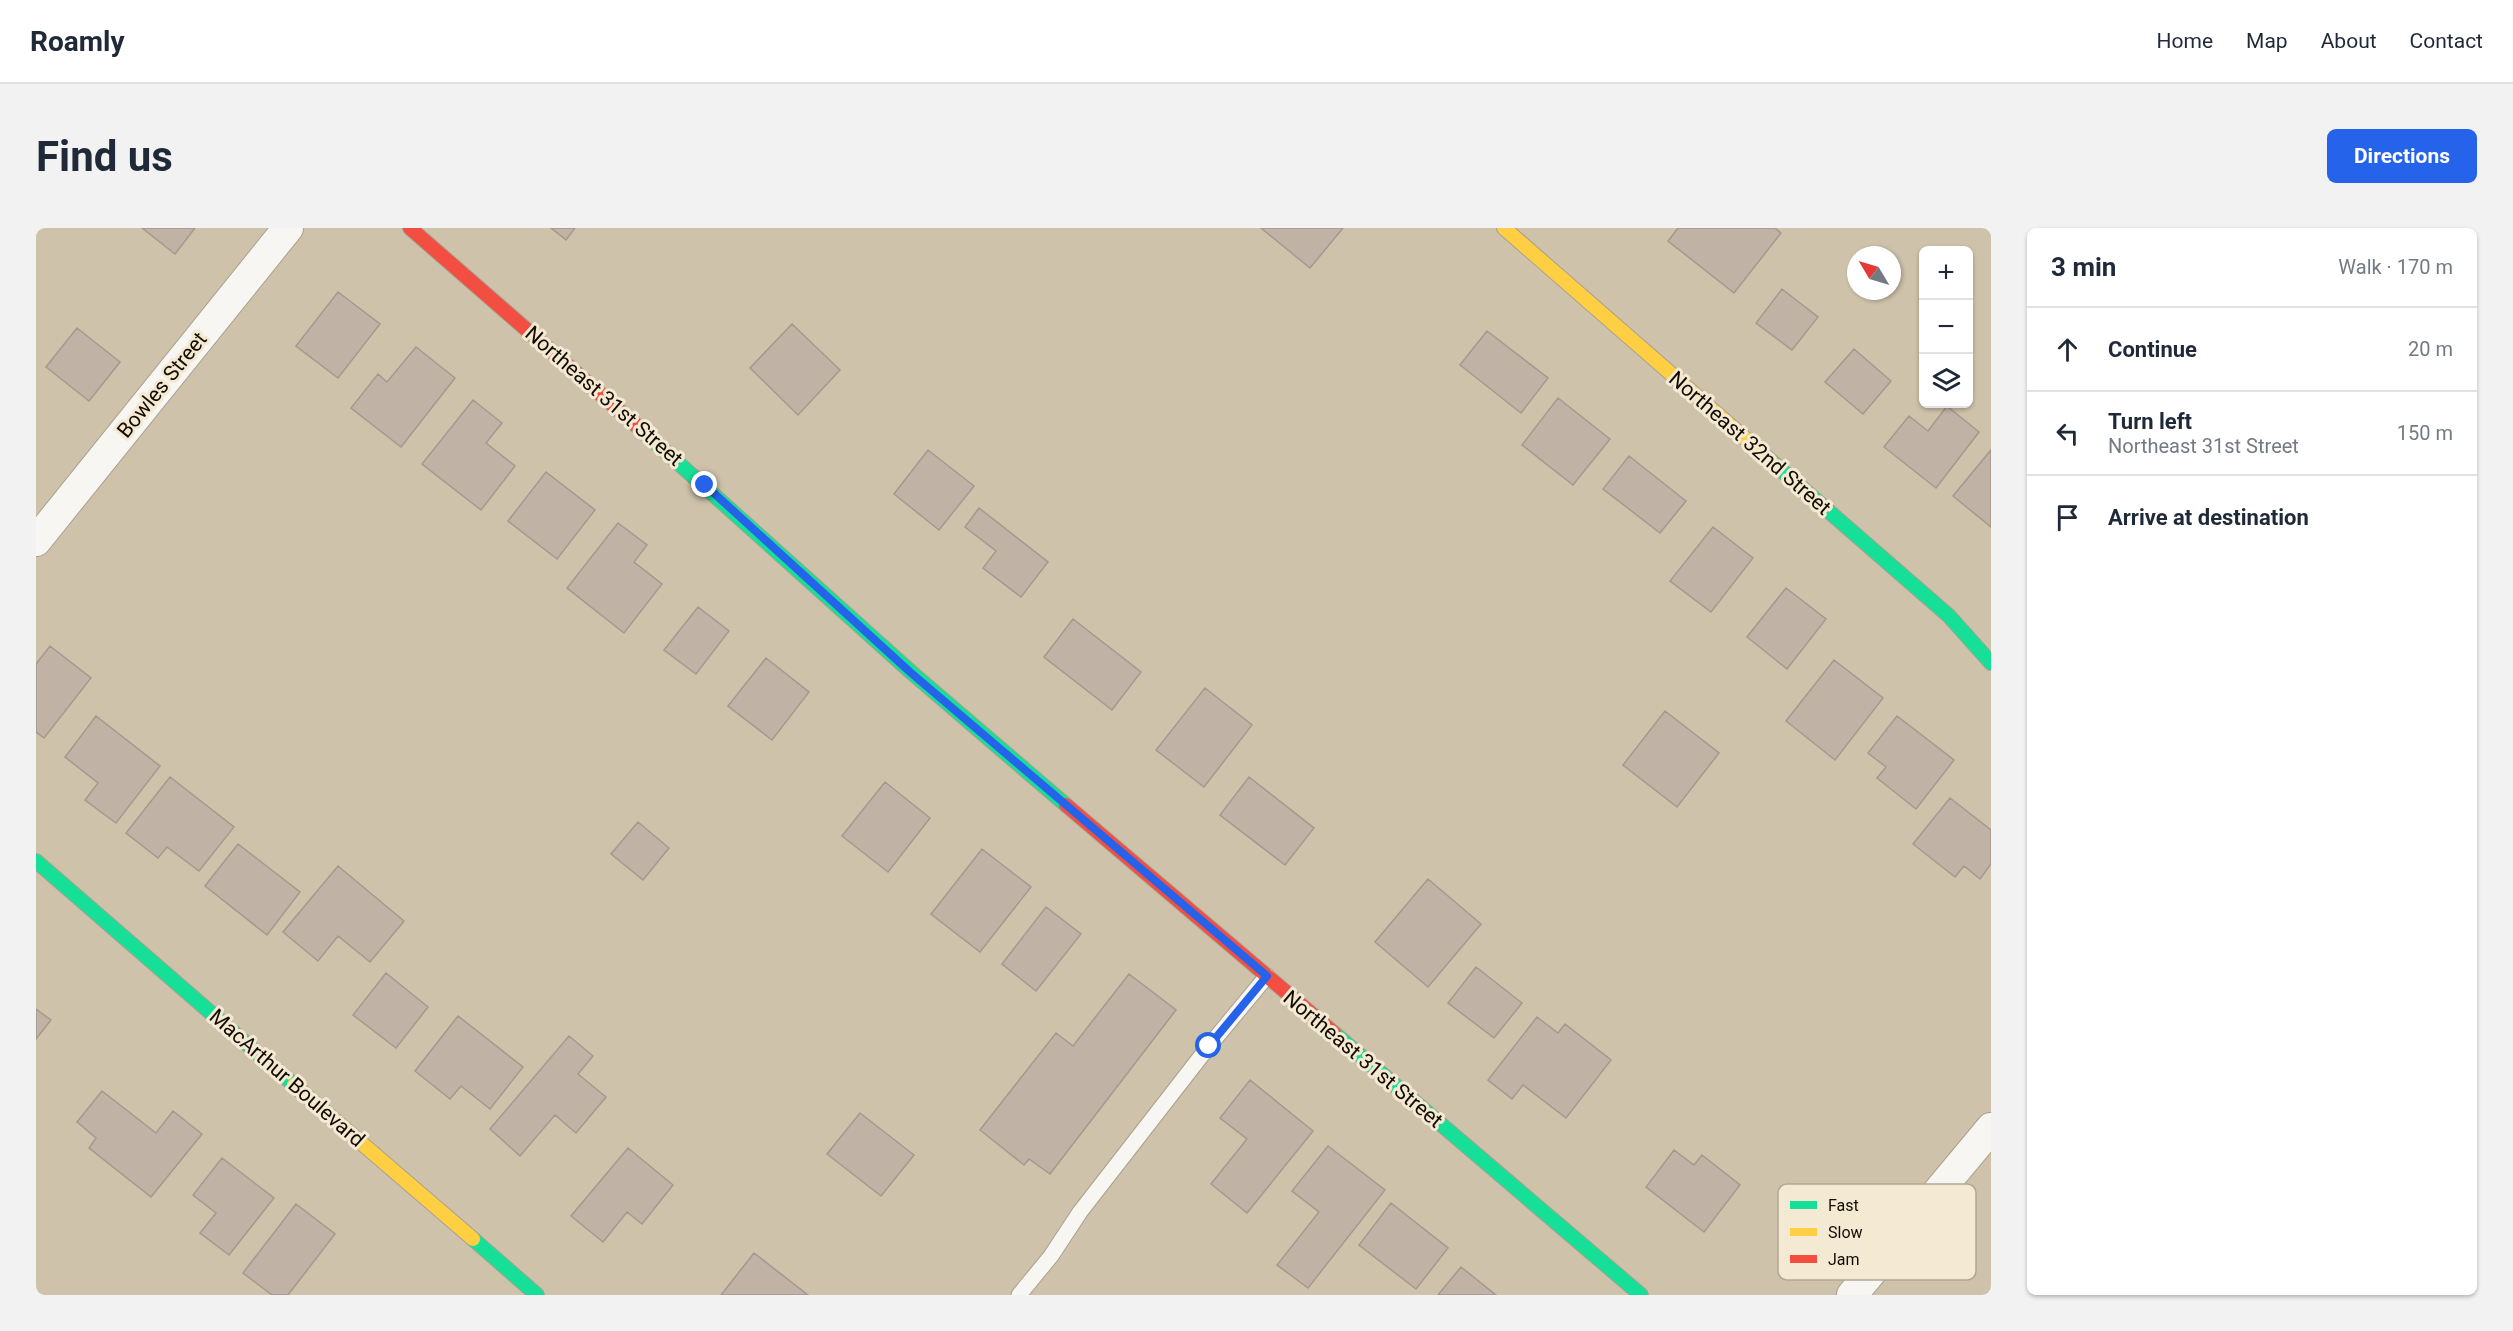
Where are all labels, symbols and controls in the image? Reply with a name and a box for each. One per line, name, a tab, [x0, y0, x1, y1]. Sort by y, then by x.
text: Roamly	[30, 25, 125, 58]
text: Home	[2157, 29, 2213, 53]
text: Map	[2246, 29, 2288, 53]
text: About	[2321, 29, 2377, 53]
text: Contact	[2410, 29, 2483, 53]
button: Directions	[2327, 129, 2477, 183]
text: Find us	[36, 132, 173, 181]
north arrow	[1847, 246, 1901, 300]
map controls	[1919, 246, 1973, 408]
button: +	[1919, 246, 1973, 300]
text: 3 min	[2051, 252, 2116, 282]
text: Walk · 170 m	[2338, 255, 2453, 279]
button: −	[1919, 300, 1973, 354]
street label: Northeast 31st Street	[520, 321, 688, 471]
street label: Bowles Street	[112, 327, 212, 443]
icon: ahead	[2051, 333, 2084, 366]
text: Continue	[2108, 337, 2197, 362]
text: 20 m	[2408, 337, 2453, 361]
button: layers	[1919, 354, 1973, 408]
street label: Northeast 32nd Street	[1664, 366, 1836, 520]
text: Turn left	[2108, 409, 2192, 434]
icon: left	[2051, 417, 2084, 450]
text: 150 m	[2397, 421, 2453, 445]
text: Northeast 31st Street	[2108, 434, 2299, 458]
route end	[691, 471, 717, 497]
icon: arrive	[2051, 501, 2084, 534]
text: Arrive at destination	[2108, 505, 2309, 530]
street label: Northeast 31st Street	[1279, 985, 1448, 1133]
street label: MacArthur Boulevard	[205, 1004, 369, 1152]
route start	[1195, 1032, 1221, 1058]
legend	[1778, 1184, 1976, 1280]
text: Fast	[1828, 1196, 1859, 1215]
text: Slow	[1828, 1223, 1863, 1242]
text: Jam	[1828, 1250, 1860, 1269]

